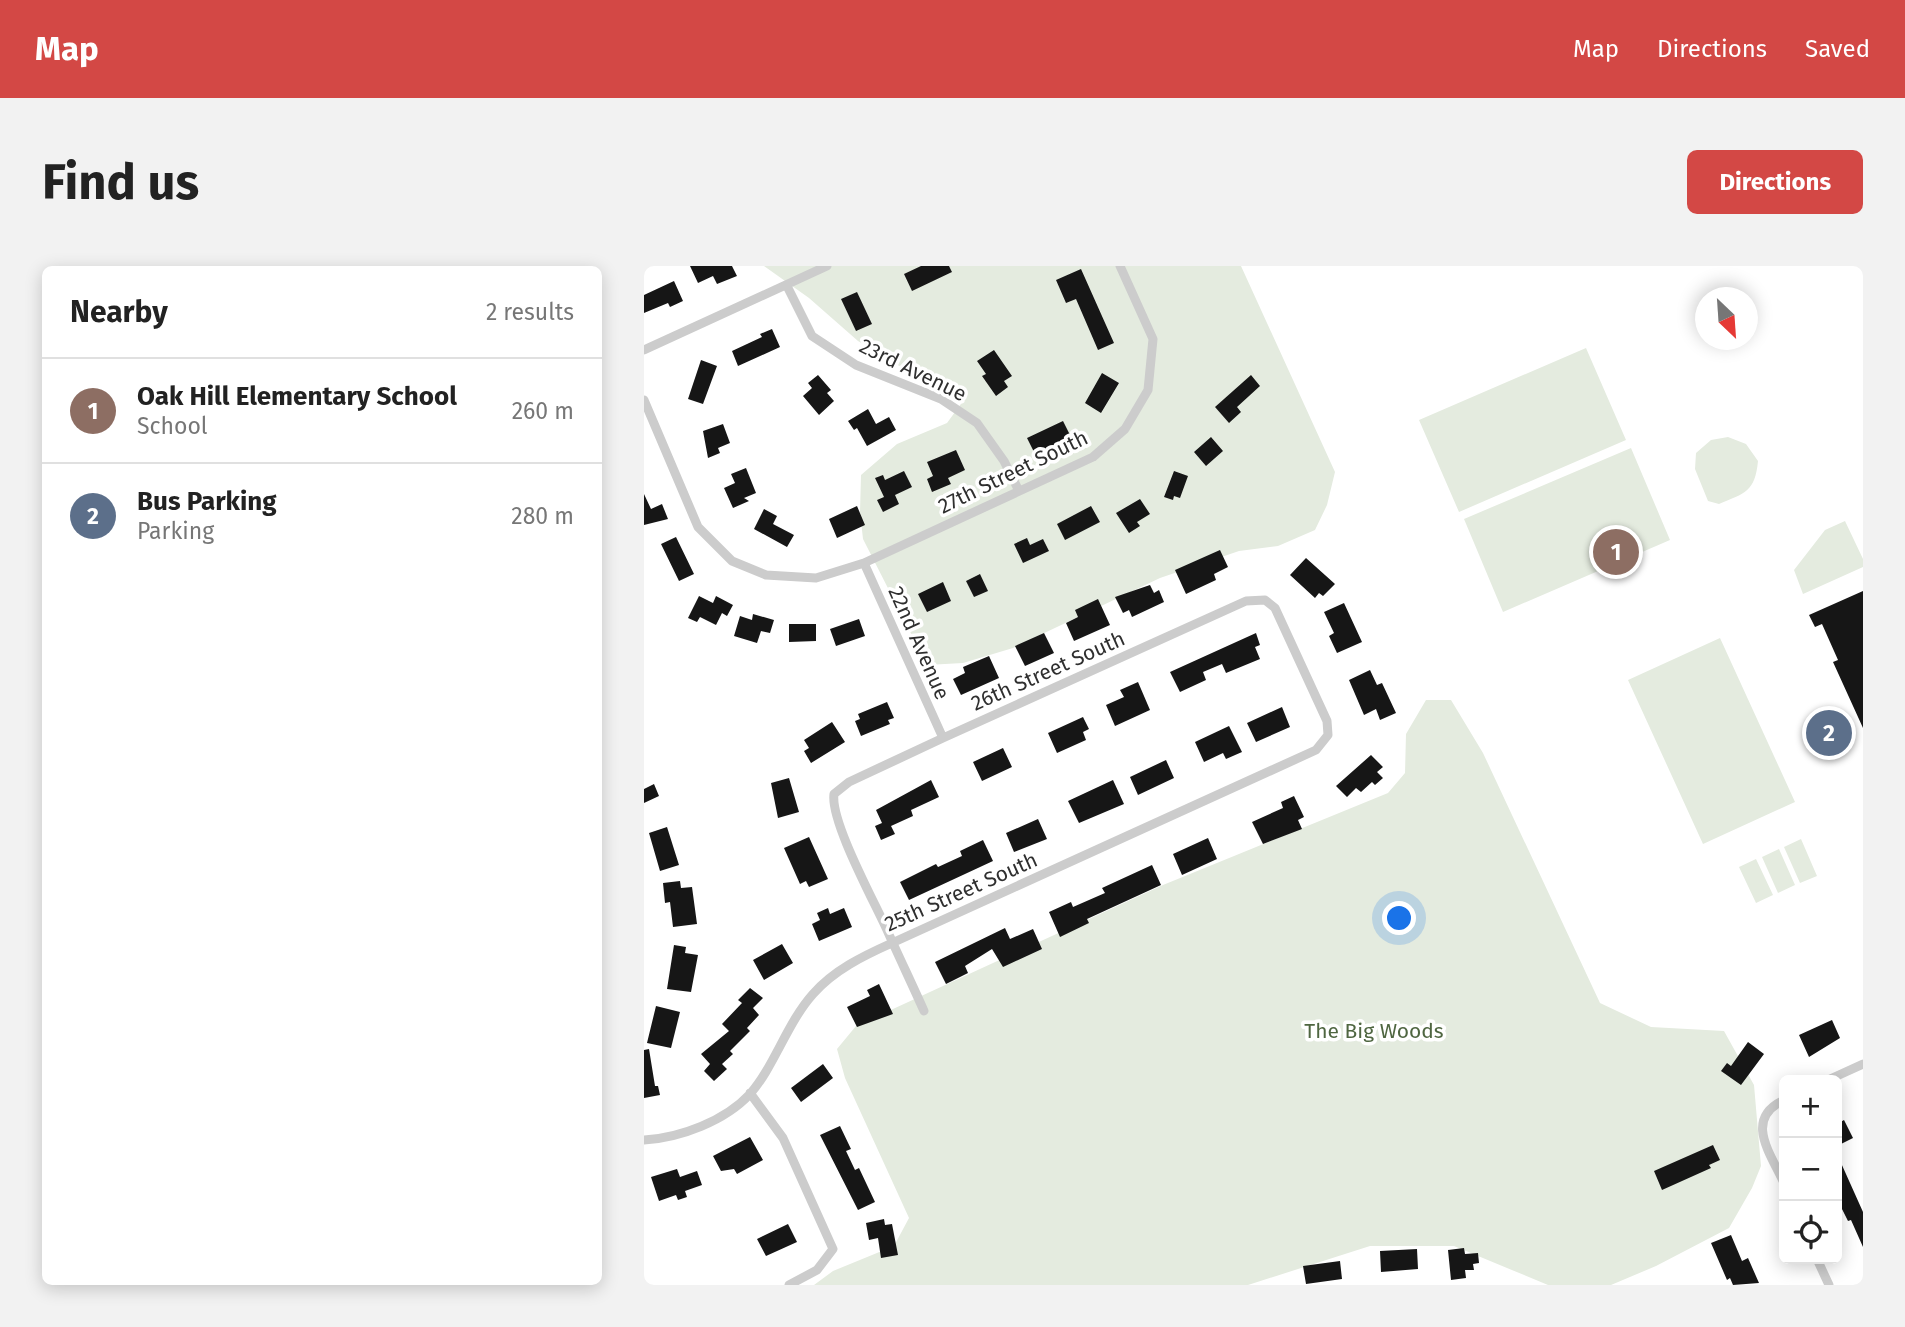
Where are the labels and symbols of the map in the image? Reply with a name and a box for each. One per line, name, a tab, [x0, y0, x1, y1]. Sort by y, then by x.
north arrow	[1695, 287, 1758, 350]
street label: 23rd Avenue	[855, 333, 971, 407]
street label: 27th Street South	[934, 425, 1092, 519]
pin: 1	[1593, 526, 1639, 578]
street label: 22nd Avenue	[883, 582, 955, 704]
street label: 26th Street South	[967, 625, 1129, 717]
pin: 2	[1806, 707, 1852, 759]
street label: 25th Street South	[881, 847, 1041, 937]
your location	[1382, 901, 1416, 935]
park label: The Big Woods	[1304, 1018, 1444, 1044]

